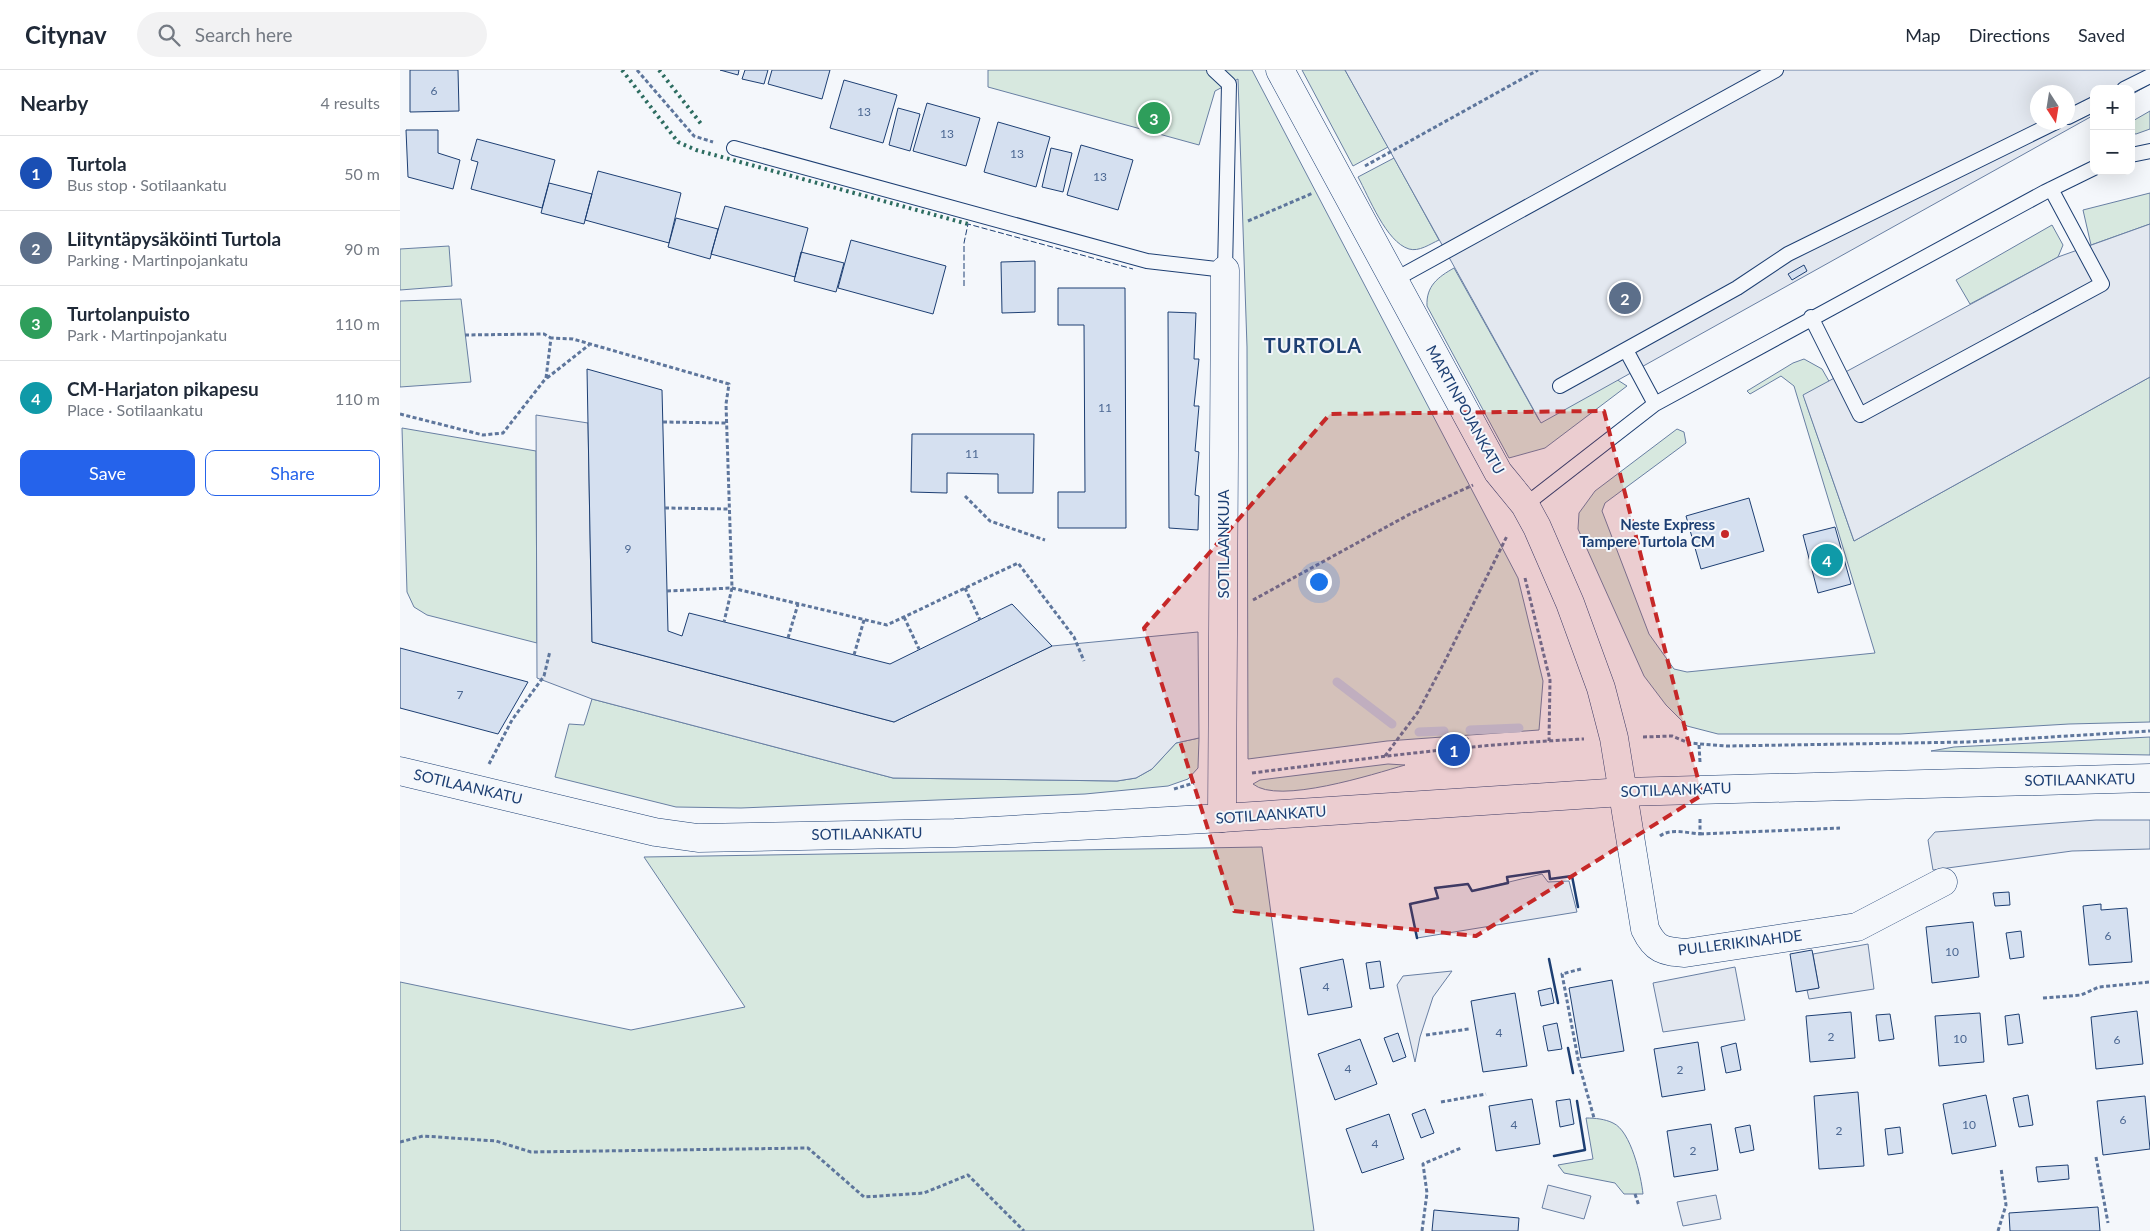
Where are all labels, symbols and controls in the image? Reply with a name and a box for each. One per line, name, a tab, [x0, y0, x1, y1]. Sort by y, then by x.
search box	[137, 12, 487, 57]
text: Citynav	[25, 20, 107, 49]
icon: search	[155, 21, 183, 49]
text: Search here	[195, 23, 293, 46]
text: Map	[1905, 24, 1941, 46]
text: Directions	[1969, 24, 2050, 46]
text: Saved	[2078, 24, 2125, 46]
house number: 6	[431, 83, 438, 98]
north arrow	[2030, 85, 2075, 130]
map controls	[2090, 85, 2135, 175]
button: +	[2090, 85, 2135, 130]
text: Nearby	[20, 90, 88, 115]
text: 4 results	[320, 93, 380, 112]
pin: 3	[1138, 99, 1170, 137]
house number: 13	[857, 104, 871, 119]
house number: 13	[940, 126, 954, 141]
button: −	[2090, 130, 2135, 175]
house number: 13	[1010, 146, 1024, 161]
text: Turtola	[67, 152, 127, 175]
text: 1	[31, 164, 41, 183]
text: 50 m	[344, 164, 380, 183]
house number: 13	[1093, 169, 1107, 184]
text: Bus stop · Sotilaankatu	[67, 175, 227, 194]
text: Liityntäpysäköinti Turtola	[67, 227, 281, 250]
text: 2	[31, 239, 41, 258]
text: 90 m	[344, 239, 380, 258]
text: Parking · Martinpojankatu	[67, 250, 248, 269]
pin: 2	[1609, 279, 1641, 317]
text: Turtolanpuisto	[67, 302, 190, 325]
text: 3	[31, 314, 41, 333]
text: 110 m	[335, 314, 380, 333]
text: Park · Martinpojankatu	[67, 325, 227, 344]
district label: TURTOLA	[1264, 333, 1362, 357]
street label: MARTINPOJANKATU	[1423, 342, 1509, 477]
text: CM-Harjaton pikapesu	[67, 377, 259, 400]
text: 4	[31, 389, 41, 408]
text: 110 m	[335, 389, 380, 408]
text: Place · Sotilaankatu	[67, 400, 203, 419]
house number: 11	[1098, 400, 1112, 415]
house number: 11	[965, 446, 979, 461]
button: Save	[20, 450, 195, 496]
button: Share	[205, 450, 380, 496]
street label: SOTILAANKUJA	[1214, 489, 1232, 599]
place label: Neste Express Tampere Turtola CM	[1579, 515, 1715, 550]
marker: Neste Express Tampere Turtola CM	[1719, 528, 1731, 540]
house number: 9	[625, 541, 632, 556]
pin: 4	[1811, 541, 1843, 579]
your location	[1306, 569, 1332, 595]
house number: 7	[457, 687, 464, 702]
pin: 1	[1438, 731, 1470, 769]
street label: SOTILAANKATU	[412, 765, 524, 807]
street label: SOTILAANKATU	[2024, 769, 2136, 789]
street label: SOTILAANKATU	[1620, 778, 1732, 800]
street label: SOTILAANKATU	[1215, 801, 1327, 827]
street label: SOTILAANKATU	[811, 823, 923, 843]
street label: PULLERIKINAHDE	[1677, 925, 1803, 959]
house number: 6	[2105, 928, 2112, 943]
house number: 10	[1945, 944, 1959, 959]
house number: 4	[1323, 979, 1330, 994]
house number: 4	[1496, 1025, 1503, 1040]
house number: 2	[1828, 1029, 1835, 1044]
house number: 10	[1953, 1031, 1967, 1046]
house number: 6	[2114, 1032, 2121, 1047]
house number: 4	[1345, 1061, 1352, 1076]
house number: 2	[1677, 1062, 1684, 1077]
house number: 6	[2120, 1112, 2127, 1127]
house number: 4	[1511, 1117, 1518, 1132]
house number: 10	[1962, 1117, 1976, 1132]
house number: 2	[1836, 1123, 1843, 1138]
house number: 4	[1372, 1136, 1379, 1151]
house number: 2	[1690, 1143, 1697, 1158]

